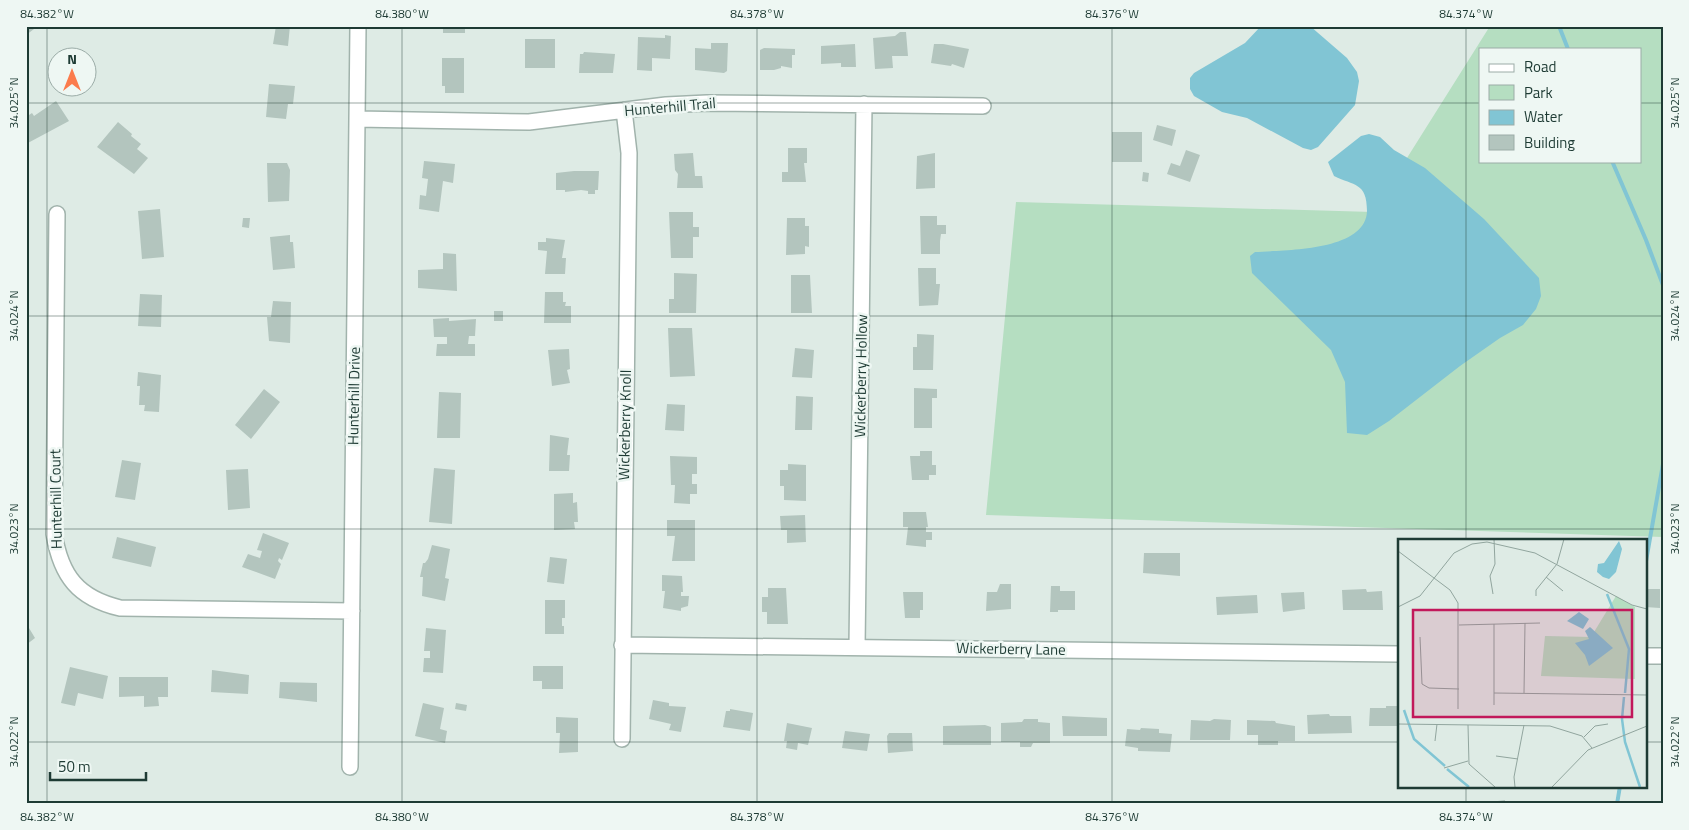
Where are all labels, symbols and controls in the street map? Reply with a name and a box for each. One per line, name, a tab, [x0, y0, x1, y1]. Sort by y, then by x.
text: 84.382°W	[20, 4, 74, 23]
text: 84.380°W	[375, 4, 429, 23]
text: 84.378°W	[730, 4, 784, 23]
text: 84.376°W	[1085, 4, 1139, 23]
text: 84.374°W	[1439, 4, 1493, 23]
north arrow	[48, 48, 98, 98]
text: N	[67, 48, 77, 69]
legend	[1479, 48, 1642, 162]
text: Road	[1524, 55, 1556, 78]
text: 34.025°N	[4, 77, 23, 129]
text: 34.025°N	[1665, 77, 1684, 129]
text: Park	[1524, 81, 1553, 104]
street label: Hunterhill Trail	[623, 91, 717, 122]
text: Water	[1524, 105, 1563, 128]
text: Building	[1524, 131, 1575, 154]
text: 34.024°N	[4, 290, 23, 342]
text: 34.024°N	[1665, 290, 1684, 342]
street label: Wickerberry Hollow	[848, 314, 873, 438]
street label: Hunterhill Drive	[341, 347, 366, 445]
street label: Wickerberry Knoll	[612, 369, 637, 481]
street label: Hunterhill Court	[43, 448, 68, 549]
text: 34.023°N	[4, 503, 23, 555]
text: 34.023°N	[1665, 503, 1684, 555]
inset map	[1398, 539, 1646, 788]
street label: Wickerberry Lane	[956, 636, 1066, 661]
text: 34.022°N	[4, 716, 23, 768]
text: 34.022°N	[1665, 716, 1684, 768]
scale bar	[50, 750, 146, 782]
text: 50 m	[58, 755, 91, 778]
text: 84.382°W	[20, 807, 74, 826]
text: 84.380°W	[375, 807, 429, 826]
text: 84.378°W	[730, 807, 784, 826]
text: 84.376°W	[1085, 807, 1139, 826]
text: 84.374°W	[1439, 807, 1493, 826]

